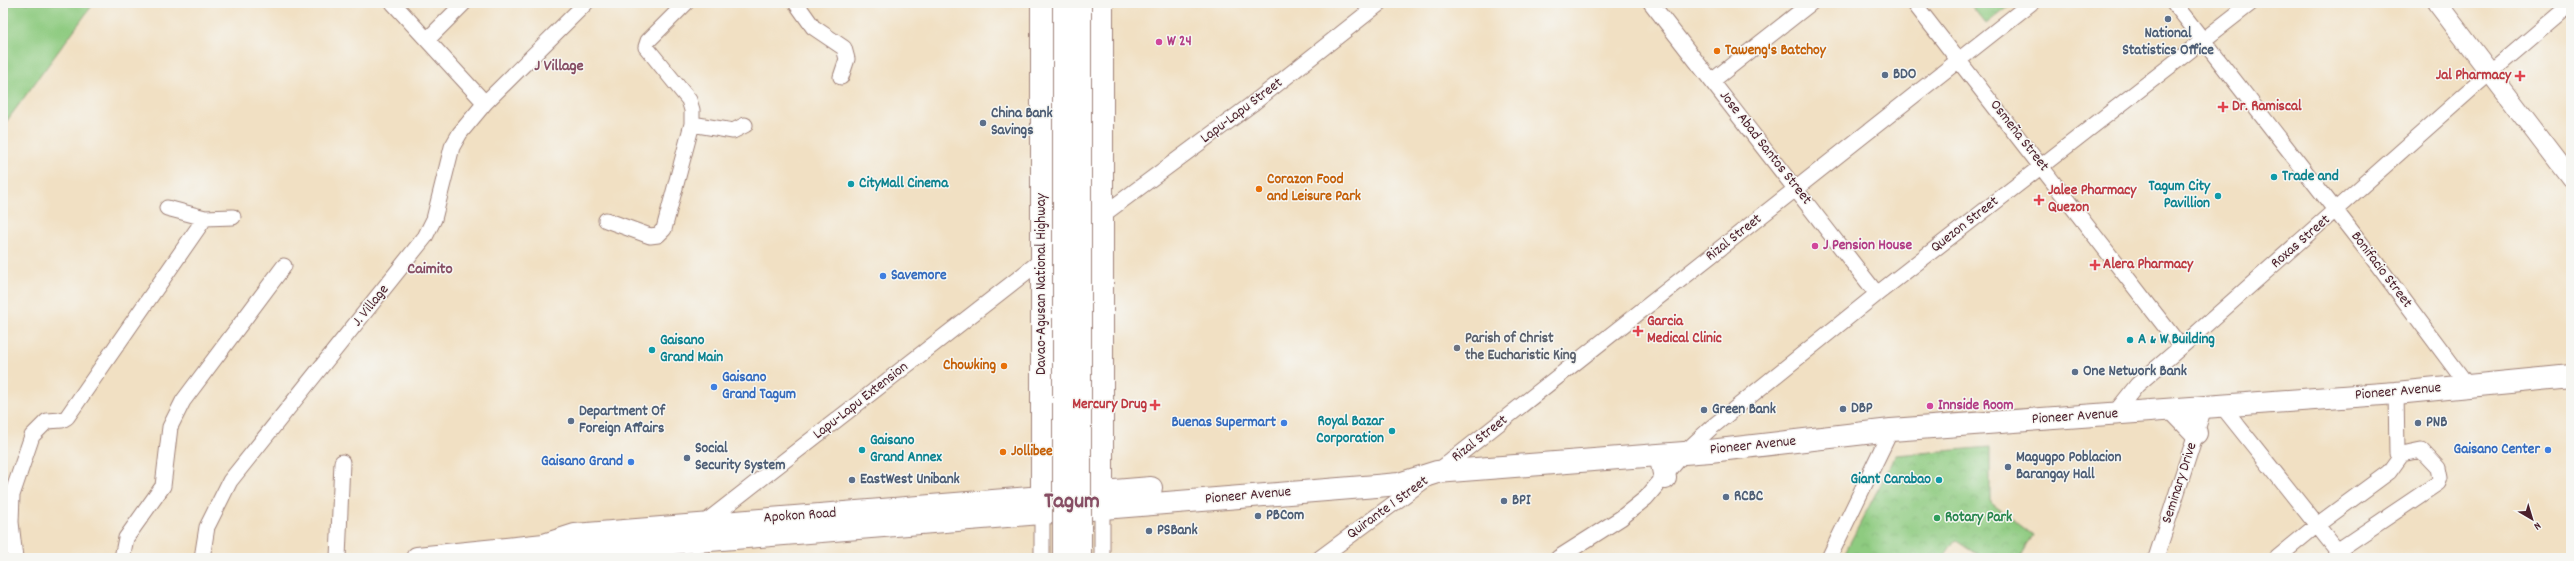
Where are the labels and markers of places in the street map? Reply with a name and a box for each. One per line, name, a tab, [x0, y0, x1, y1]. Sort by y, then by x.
marker: National Statistics Office	[2163, 14, 2173, 24]
place label: National Statistics Office	[2122, 23, 2214, 62]
place label: W 24	[1167, 31, 1192, 53]
marker: W 24	[1154, 37, 1164, 47]
place label: Taweng's Batchoy	[1725, 40, 1827, 62]
marker: Taweng's Batchoy	[1712, 46, 1722, 56]
place label: BDO	[1893, 64, 1917, 86]
place label: Jal Pharmacy	[2436, 65, 2512, 87]
marker: BDO	[1880, 70, 1890, 80]
marker: Jal Pharmacy	[2514, 70, 2526, 82]
place label: Dr. Ramiscal	[2232, 96, 2302, 118]
marker: Dr. Ramiscal	[2217, 101, 2229, 113]
place label: China Bank Savings	[991, 103, 1053, 142]
marker: China Bank Savings	[978, 118, 988, 128]
place label: Trade and	[2282, 166, 2339, 188]
place label: Corazon Food and Leisure Park	[1267, 169, 1361, 208]
marker: Trade and	[2269, 172, 2279, 182]
place label: CityMall Cinema	[859, 173, 949, 195]
place label: Tagum City Pavillion	[2148, 176, 2211, 215]
marker: CityMall Cinema	[846, 179, 856, 189]
place label: Jalee Pharmacy Quezon	[2048, 180, 2137, 219]
marker: Corazon Food and Leisure Park	[1254, 184, 1264, 194]
marker: Tagum City Pavillion	[2213, 191, 2223, 201]
marker: Jalee Pharmacy Quezon	[2033, 194, 2045, 206]
place label: J Pension House	[1823, 235, 1912, 257]
marker: J Pension House	[1810, 241, 1820, 251]
place label: Alera Pharmacy	[2103, 254, 2194, 276]
marker: Alera Pharmacy	[2090, 260, 2100, 270]
place label: Savemore	[891, 265, 947, 287]
marker: Savemore	[878, 271, 888, 281]
place label: Garcia Medical Clinic	[1647, 311, 1722, 350]
marker: Garcia Medical Clinic	[1632, 325, 1644, 337]
place label: Parish of Christ the Eucharistic King	[1465, 328, 1577, 367]
place label: A & W Building	[2138, 329, 2215, 351]
place label: Gaisano Grand Main	[660, 330, 723, 369]
marker: A & W Building	[2125, 335, 2135, 345]
marker: Parish of Christ the Eucharistic King	[1452, 343, 1462, 353]
marker: Gaisano Grand Main	[647, 345, 657, 355]
place label: Chowking	[943, 355, 996, 377]
marker: Chowking	[999, 361, 1009, 371]
place label: One Network Bank	[2083, 361, 2187, 383]
place label: Gaisano Grand Tagum	[722, 367, 796, 406]
marker: One Network Bank	[2070, 367, 2080, 377]
marker: Gaisano Grand Tagum	[709, 382, 719, 392]
place label: Mercury Drug	[1072, 394, 1147, 416]
place label: Innside Room	[1938, 395, 2014, 417]
place label: DBP	[1851, 398, 1873, 420]
place label: Green Bank	[1712, 399, 1776, 421]
marker: Mercury Drug	[1150, 400, 1160, 410]
place label: Department Of Foreign Affairs	[579, 401, 666, 440]
marker: Innside Room	[1925, 401, 1935, 411]
marker: DBP	[1838, 404, 1848, 414]
marker: Green Bank	[1699, 405, 1709, 415]
place label: Royal Bazar Corporation	[1316, 411, 1384, 450]
place label: Buenas Supermart	[1172, 412, 1276, 434]
place label: PNB	[2426, 412, 2447, 434]
marker: Department Of Foreign Affairs	[566, 416, 576, 426]
marker: Buenas Supermart	[1279, 418, 1289, 428]
marker: PNB	[2413, 418, 2423, 428]
marker: Royal Bazar Corporation	[1387, 426, 1397, 436]
place label: Gaisano Grand Annex	[870, 430, 942, 469]
place label: Social Security System	[695, 438, 786, 477]
place label: Gaisano Center	[2454, 439, 2540, 461]
place label: Jollibee	[1011, 441, 1053, 463]
marker: Gaisano Grand Annex	[857, 445, 867, 455]
marker: Gaisano Center	[2543, 445, 2553, 455]
marker: Jollibee	[998, 447, 1008, 457]
place label: Magugpo Poblacion Barangay Hall	[2016, 447, 2121, 486]
place label: Gaisano Grand	[541, 451, 623, 473]
marker: Social Security System	[682, 453, 692, 463]
marker: Gaisano Grand	[626, 457, 636, 467]
marker: Magugpo Poblacion Barangay Hall	[2003, 462, 2013, 472]
place label: EastWest Unibank	[860, 469, 960, 491]
place label: Giant Carabao	[1850, 469, 1931, 491]
marker: EastWest Unibank	[847, 475, 857, 485]
marker: Giant Carabao	[1934, 475, 1944, 485]
place label: RCBC	[1734, 486, 1764, 508]
place label: BPI	[1512, 490, 1531, 512]
marker: RCBC	[1721, 492, 1731, 502]
marker: BPI	[1499, 496, 1509, 506]
place label: PBCom	[1266, 505, 1304, 527]
place label: Rotary Park	[1945, 507, 2012, 529]
marker: PBCom	[1253, 511, 1263, 521]
marker: Rotary Park	[1932, 513, 1942, 523]
place label: PSBank	[1157, 520, 1198, 542]
marker: PSBank	[1144, 526, 1154, 536]

